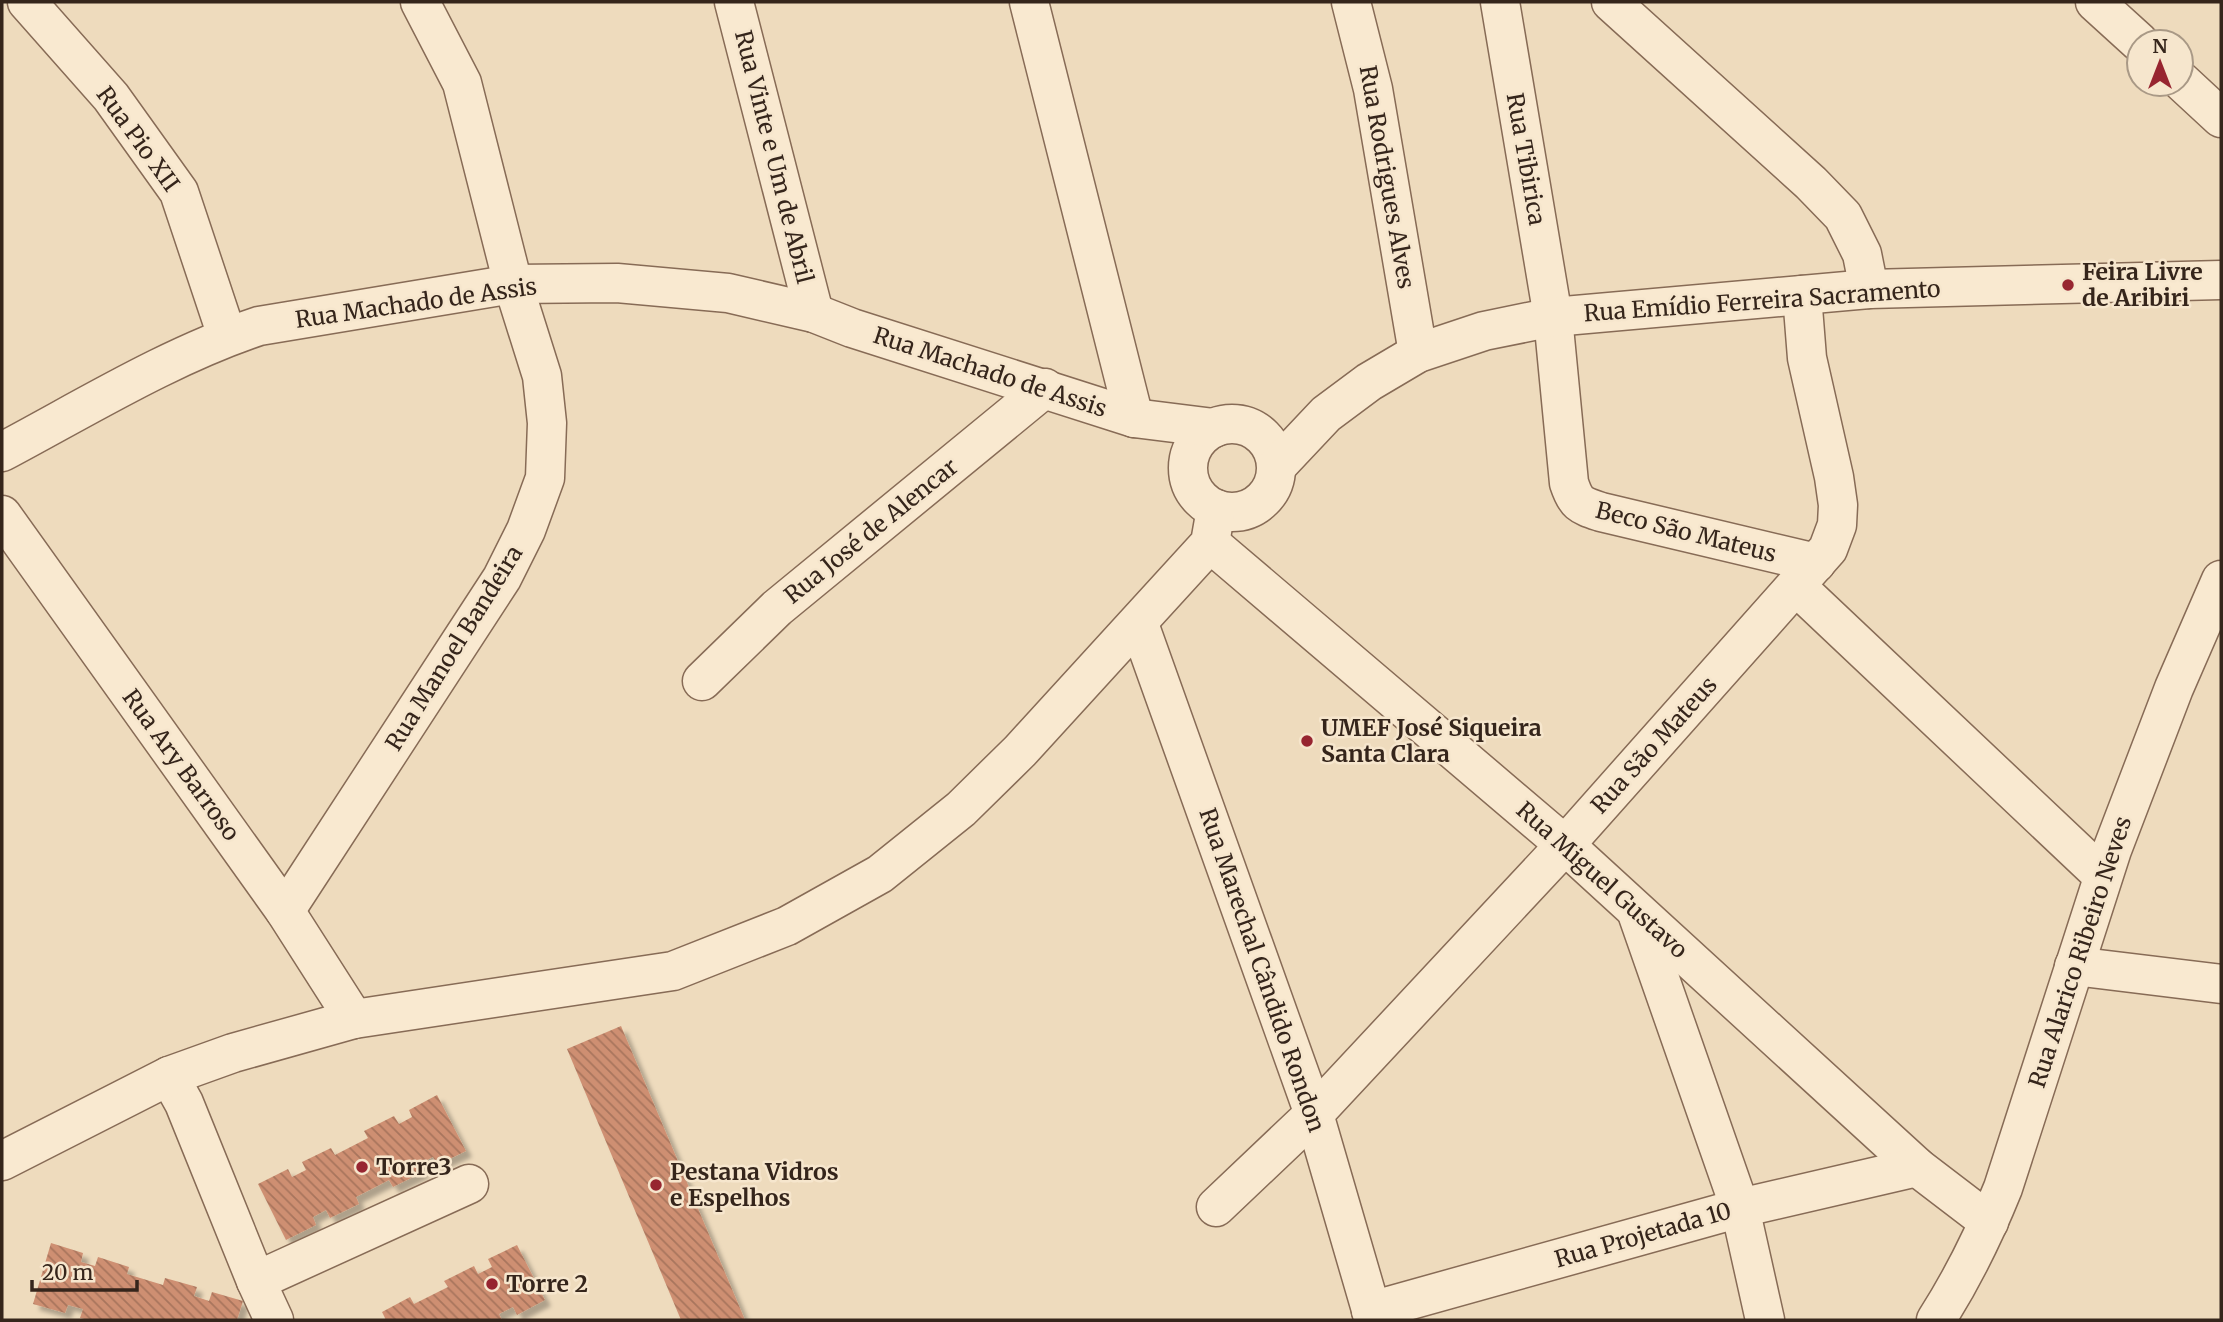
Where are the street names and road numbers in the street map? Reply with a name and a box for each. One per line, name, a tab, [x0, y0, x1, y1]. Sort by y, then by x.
street label: Rua Vinte e Um de Abril	[729, 27, 820, 286]
street label: Rua Rodrigues Alves	[1354, 63, 1421, 291]
street label: Rua Pio XII	[91, 81, 186, 197]
street label: Rua Tibirica	[1501, 90, 1552, 227]
street label: Rua Machado de Assis	[293, 271, 539, 334]
street label: Rua Emídio Ferreira Sacramento	[1583, 274, 1941, 327]
street label: Rua Machado de Assis	[870, 320, 1111, 423]
street label: Rua José de Alencar	[778, 452, 963, 609]
street label: Beco São Mateus	[1593, 495, 1779, 568]
street label: Rua Manoel Bandeira	[379, 540, 528, 756]
street label: Rua São Mateus	[1585, 670, 1723, 819]
street label: Rua Ary Barroso	[117, 683, 246, 846]
street label: Rua Miguel Gustavo	[1511, 795, 1694, 964]
street label: Rua Marechal Cândido Rondon	[1193, 804, 1332, 1136]
street label: Rua Alarico Ribeiro Neves	[2022, 812, 2137, 1091]
street label: Rua Projetada 10	[1551, 1195, 1734, 1274]

